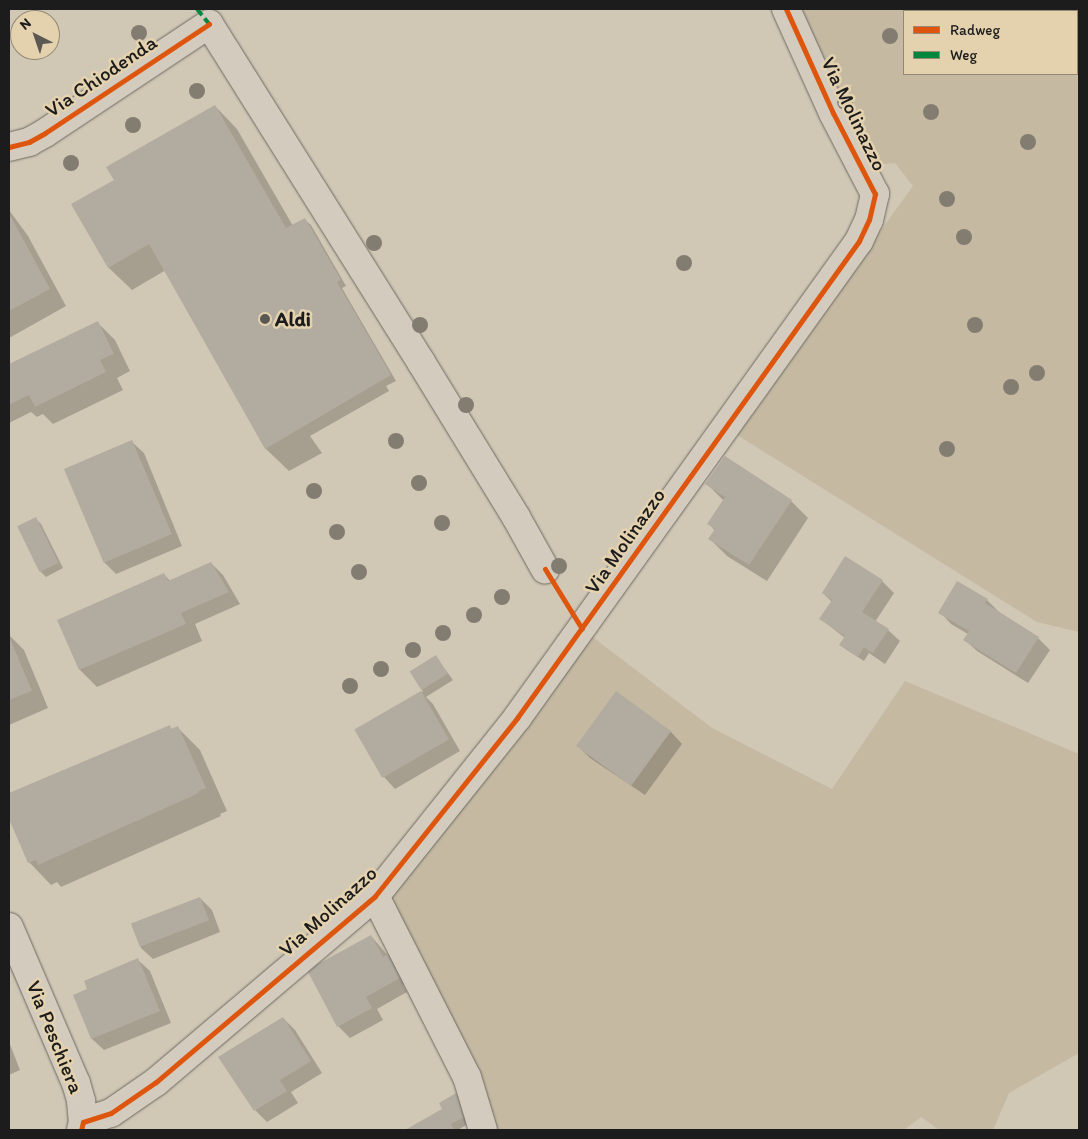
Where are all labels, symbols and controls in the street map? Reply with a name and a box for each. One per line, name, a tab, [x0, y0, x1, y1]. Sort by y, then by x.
north arrow	[10, 10, 60, 60]
legend	[903, 10, 1078, 75]
text: N	[16, 15, 35, 34]
text: Radweg	[950, 21, 1000, 39]
street label: Via Chiodenda	[40, 29, 162, 123]
text: Weg	[950, 46, 977, 64]
street label: Via Molinazzo	[816, 53, 892, 175]
place label: Aldi	[275, 306, 311, 332]
marker: Aldi	[259, 313, 271, 325]
street label: Via Molinazzo	[579, 483, 671, 599]
street label: Via Molinazzo	[274, 860, 382, 962]
street label: Via Peschiera	[21, 977, 89, 1097]

